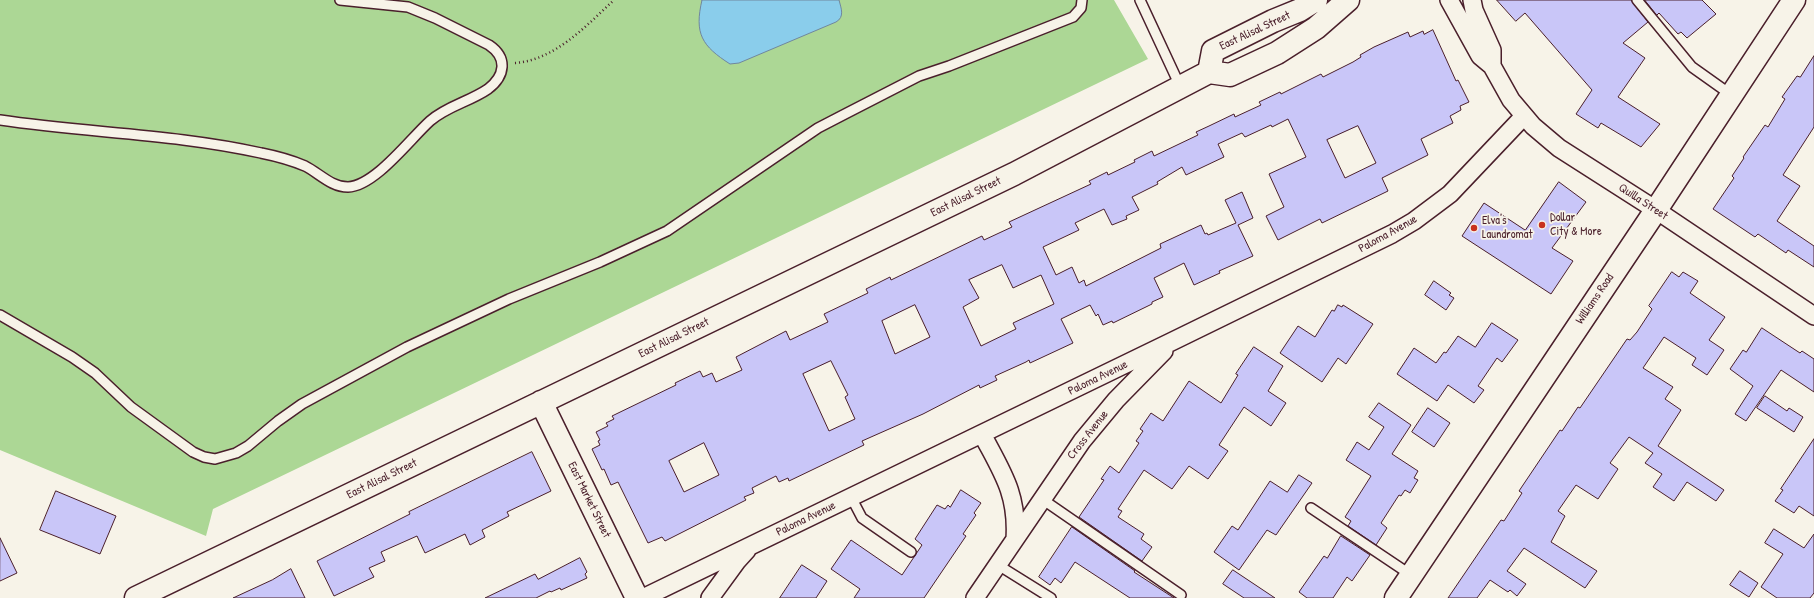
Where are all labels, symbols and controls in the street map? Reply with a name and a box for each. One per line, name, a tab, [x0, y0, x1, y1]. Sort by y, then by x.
street label: East Alisal Street	[1217, 8, 1293, 54]
street label: East Alisal Street	[928, 174, 1004, 220]
street label: Quilla Street	[1616, 181, 1670, 223]
place label: Dollar City & More	[1550, 211, 1602, 239]
street label: Paloma Avenue	[1356, 212, 1420, 256]
place label: Elva's Laundromat	[1482, 214, 1533, 242]
marker: Dollar City & More	[1537, 220, 1547, 230]
marker: Elva's Laundromat	[1469, 223, 1479, 233]
street label: Williams Road	[1573, 271, 1617, 327]
street label: East Alisal Street	[636, 315, 712, 361]
street label: Paloma Avenue	[1066, 357, 1130, 399]
street label: Cross Avenue	[1064, 408, 1112, 462]
street label: East Alisal Street	[344, 456, 420, 502]
street label: East Market Street	[564, 460, 614, 540]
street label: Paloma Avenue	[774, 498, 838, 540]

